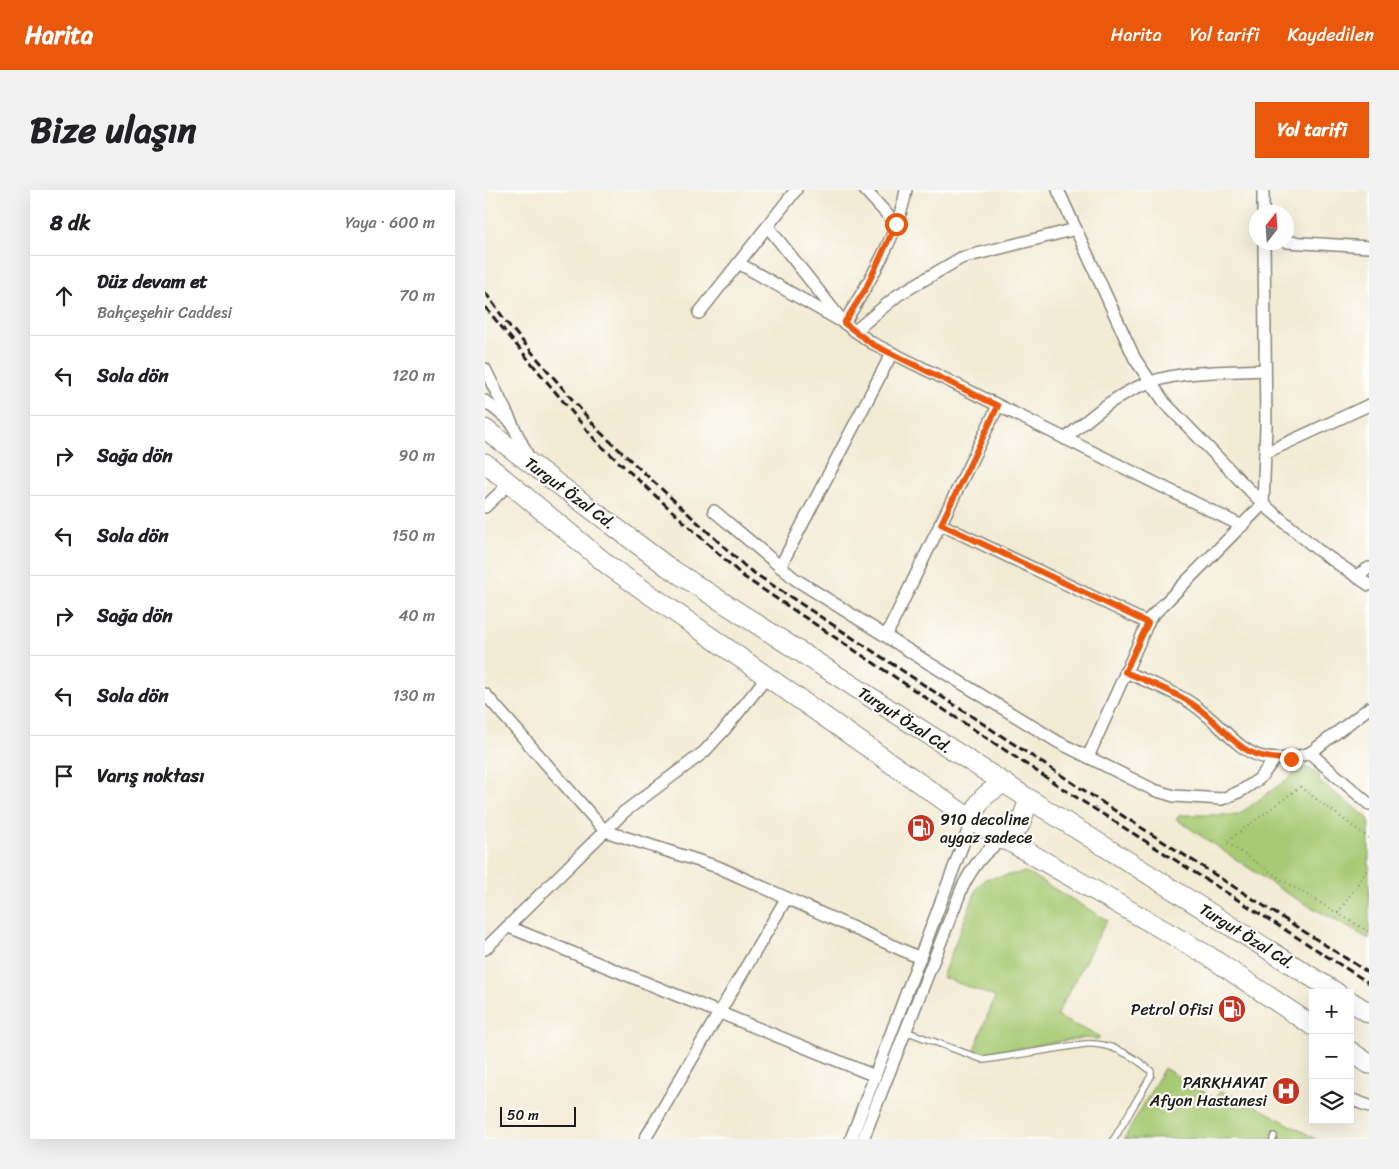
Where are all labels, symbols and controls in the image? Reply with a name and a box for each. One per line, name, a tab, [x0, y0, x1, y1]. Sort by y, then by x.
text: Harita	[25, 14, 93, 56]
text: Harita	[1111, 19, 1162, 51]
text: Yol tarifi	[1190, 19, 1259, 51]
text: Kaydedilen	[1287, 19, 1374, 51]
text: Bize ulaşın	[30, 99, 196, 161]
button: Yol tarifi	[1255, 102, 1369, 158]
text: 8 dk	[50, 204, 90, 242]
north arrow	[1249, 205, 1294, 250]
text: Yaya · 600 m	[345, 208, 435, 237]
route start	[885, 213, 908, 236]
text: Düz devam et	[97, 265, 208, 298]
text: 70 m	[399, 281, 435, 310]
icon: ahead	[50, 282, 78, 310]
text: Bahçeşehir Caddesi	[97, 298, 232, 327]
text: Sola dön	[97, 359, 168, 392]
text: 120 m	[392, 361, 435, 390]
icon: left	[50, 362, 78, 390]
text: Sağa dön	[97, 439, 172, 472]
text: 90 m	[399, 441, 435, 470]
icon: right	[50, 442, 78, 470]
street label: Turgut Özal Cd.	[518, 449, 622, 537]
text: Sola dön	[97, 519, 168, 552]
text: 150 m	[392, 521, 435, 550]
icon: left	[50, 522, 78, 550]
text: Sağa dön	[97, 599, 172, 632]
text: 40 m	[398, 601, 435, 630]
icon: right	[50, 602, 78, 630]
street label: Turgut Özal Cd.	[852, 678, 958, 762]
text: Sola dön	[97, 679, 168, 712]
text: 130 m	[393, 681, 435, 710]
icon: left	[50, 682, 78, 710]
route end	[1280, 748, 1303, 771]
text: Varış noktası	[97, 759, 204, 792]
icon: arrive	[50, 762, 78, 790]
place label: 910 decoline aygaz sadece	[940, 805, 1032, 852]
fuel station icon: 910 decoline aygaz sadece	[906, 813, 936, 843]
street label: Turgut Özal Cd.	[1194, 895, 1300, 977]
map controls	[1309, 989, 1354, 1124]
button: +	[1309, 989, 1354, 1034]
fuel station icon: Petrol Ofisi	[1217, 994, 1247, 1024]
place label: Petrol Ofisi	[1131, 995, 1214, 1024]
button: −	[1309, 1034, 1354, 1079]
place label: PARKHAYAT Afyon Hastanesi	[1149, 1068, 1268, 1115]
hospital icon: PARKHAYAT Afyon Hastanesi	[1271, 1076, 1301, 1106]
button: layers	[1309, 1079, 1354, 1124]
text: 50 m	[507, 1103, 539, 1128]
scale bar	[500, 1104, 576, 1127]

